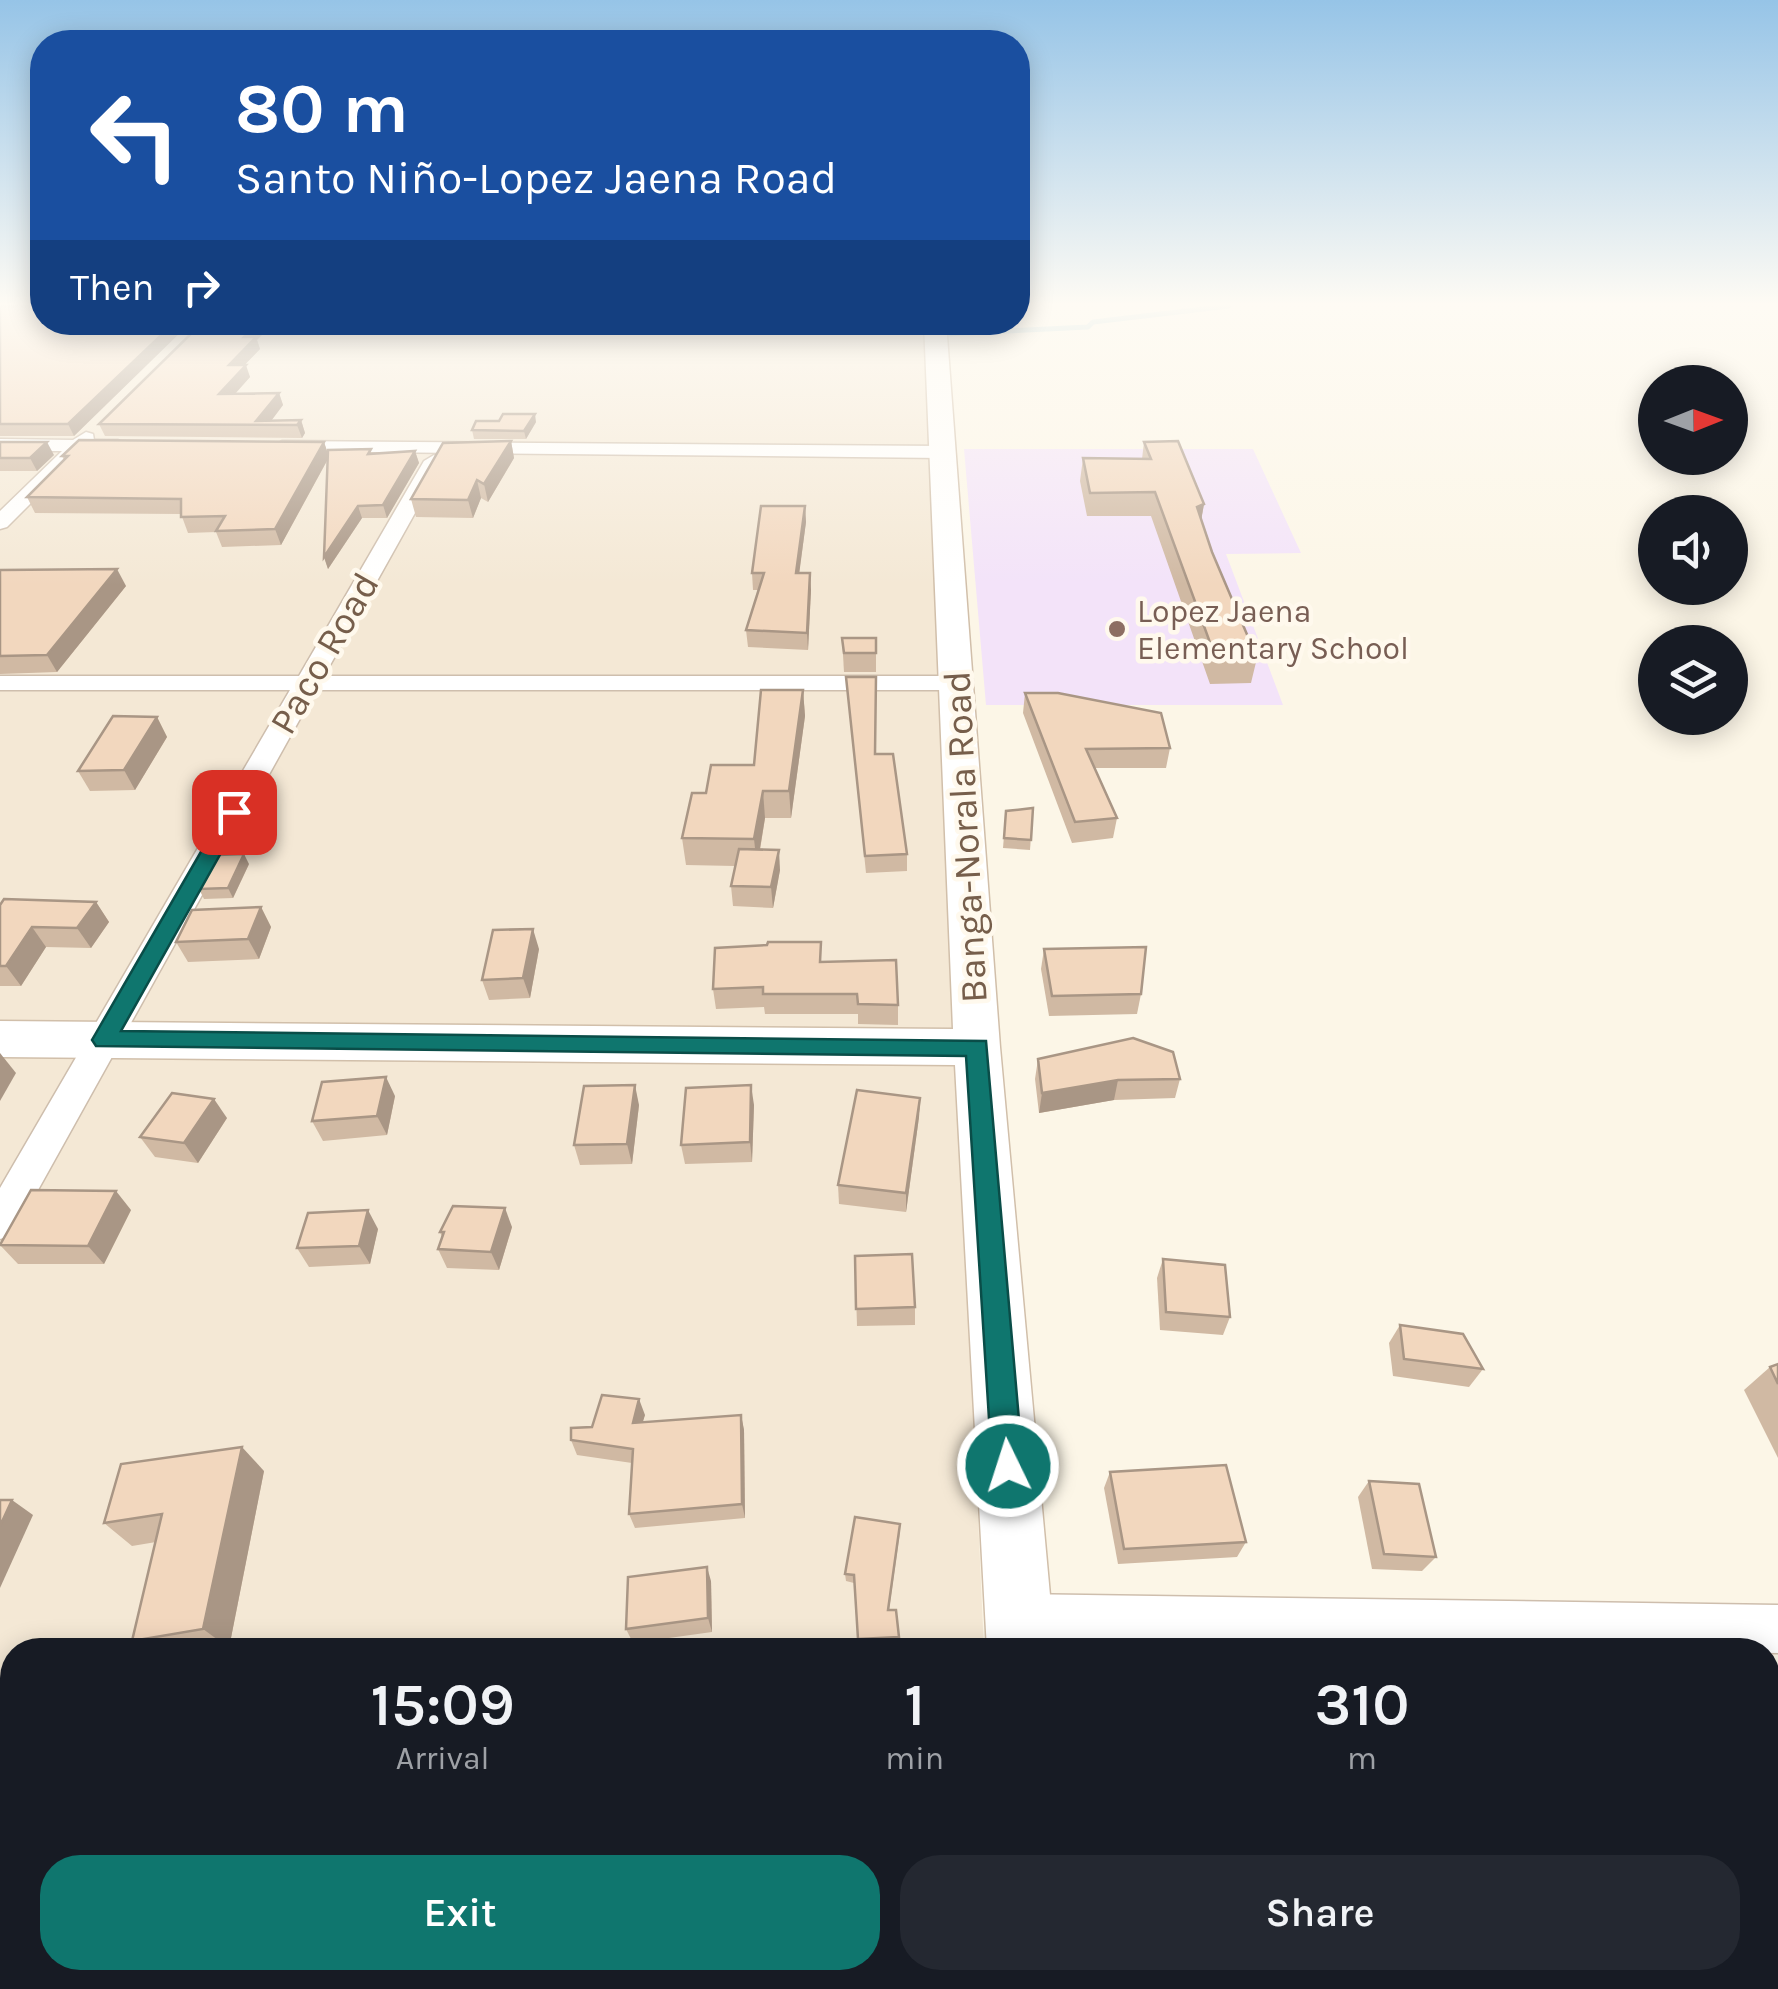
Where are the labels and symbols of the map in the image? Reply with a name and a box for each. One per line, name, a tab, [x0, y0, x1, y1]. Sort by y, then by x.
north arrow	[1638, 365, 1748, 475]
street label: Paco Road	[260, 565, 389, 742]
place label: Lopez Jaena Elementary School	[1137, 593, 1409, 667]
marker: Lopez Jaena Elementary School	[1106, 618, 1128, 640]
street label: Banga-Norala Road	[934, 670, 997, 1004]
pin	[192, 770, 277, 855]
position arrow	[956, 1414, 1060, 1518]

